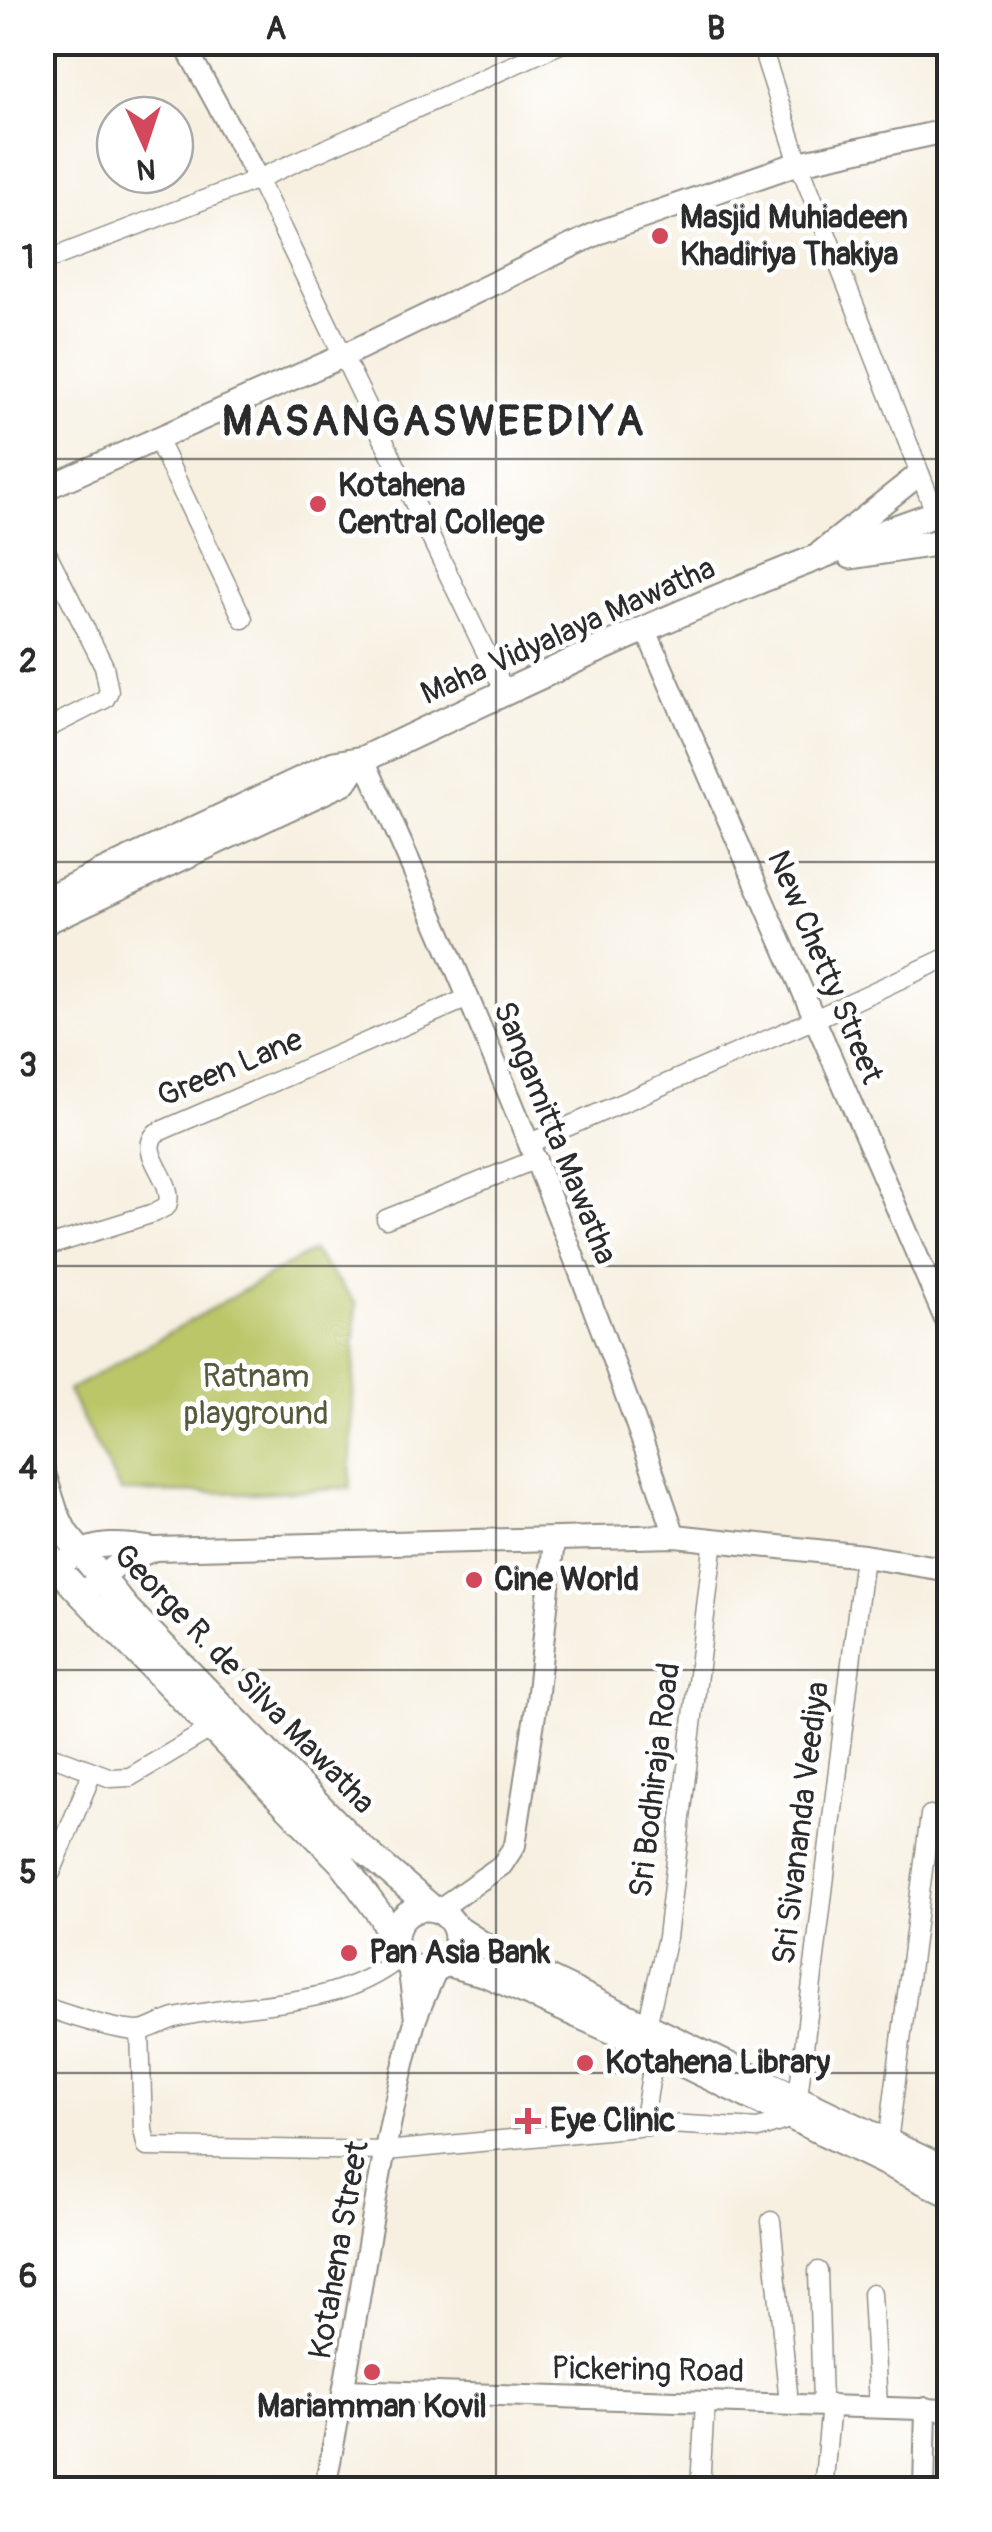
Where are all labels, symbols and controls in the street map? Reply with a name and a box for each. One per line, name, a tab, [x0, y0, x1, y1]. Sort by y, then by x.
text: A	[266, 9, 287, 49]
text: B	[707, 9, 725, 49]
north arrow	[95, 95, 195, 195]
text: N	[136, 150, 157, 186]
place label: Masjid Muhiadeen Khadiriya Thakiya	[680, 198, 908, 275]
marker: Masjid Muhiadeen Khadiriya Thakiya	[649, 225, 671, 247]
text: 1	[22, 238, 34, 278]
district label: MASANGASWEEDIYA	[222, 396, 646, 448]
place label: Kotahena Central College	[338, 466, 545, 543]
marker: Kotahena Central College	[307, 493, 329, 515]
street label: Maha Vidyalaya Mawatha	[415, 548, 721, 714]
text: 2	[19, 642, 37, 682]
street label: New Chetty Street	[758, 844, 892, 1090]
street label: Sangamitta Mawatha	[484, 996, 626, 1270]
street label: Green Lane	[151, 1019, 309, 1116]
text: 3	[19, 1046, 37, 1086]
park label: Ratnam playground	[183, 1357, 329, 1434]
text: 4	[19, 1449, 38, 1489]
street label: George R. de Silva Mawatha	[105, 1536, 383, 1822]
place label: Cine World	[494, 1560, 639, 1600]
marker: Cine World	[463, 1569, 485, 1591]
street label: Sri Bodhiraja Road	[621, 1660, 689, 1900]
street label: Sri Sivananda Veediya	[764, 1679, 838, 1967]
text: 5	[19, 1853, 37, 1893]
place label: Pan Asia Bank	[369, 1933, 551, 1973]
marker: Pan Asia Bank	[338, 1942, 360, 1964]
place label: Kotahena Library	[605, 2043, 831, 2083]
marker: Kotahena Library	[574, 2052, 596, 2074]
place label: Eye Clinic	[550, 2101, 676, 2141]
marker: Eye Clinic	[515, 2108, 541, 2134]
street label: Kotahena Street	[300, 2138, 378, 2362]
text: 6	[19, 2257, 37, 2297]
street label: Pickering Road	[551, 2348, 745, 2392]
marker: Mariamman Kovil	[361, 2361, 383, 2383]
place label: Mariamman Kovil	[257, 2387, 487, 2427]

